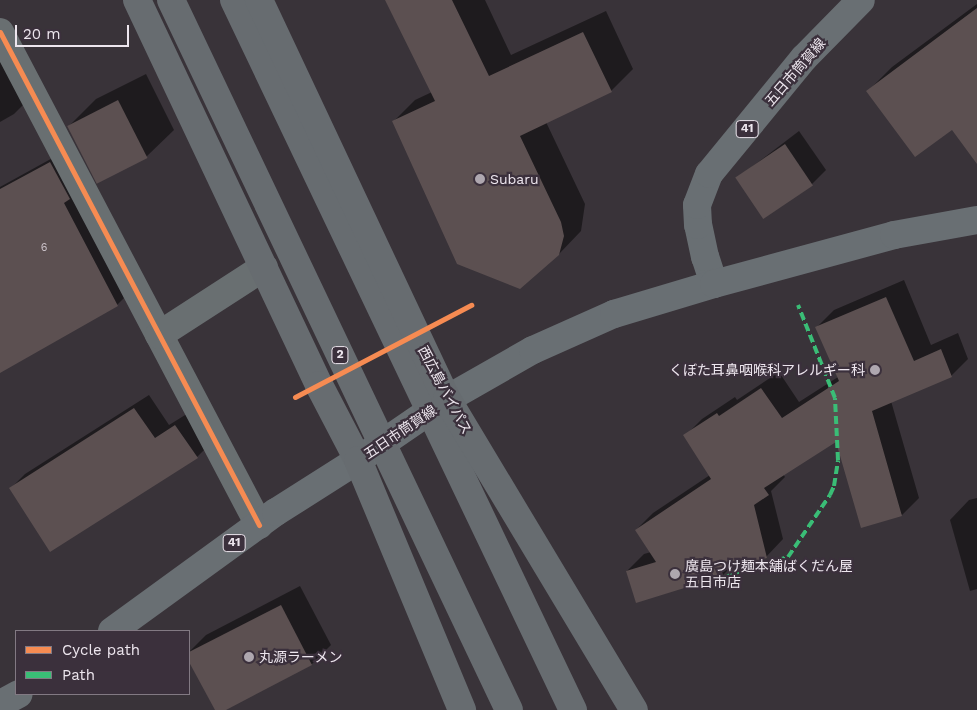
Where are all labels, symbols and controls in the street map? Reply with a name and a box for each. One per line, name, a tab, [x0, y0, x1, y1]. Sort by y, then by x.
scale bar	[18, 15, 131, 47]
text: 20 m	[23, 25, 61, 43]
street label: 五日市筒賀線	[761, 35, 829, 109]
road number: 41	[734, 120, 760, 138]
place label: Subaru	[490, 171, 539, 187]
marker: Subaru	[474, 173, 486, 185]
house number: 6	[41, 241, 47, 255]
street label: 西広島バイパス	[415, 343, 475, 437]
road number: 2	[331, 346, 349, 364]
place label: くぼた耳鼻咽喉科アレルギー科	[669, 362, 865, 378]
marker: くぼた耳鼻咽喉科アレルギー科	[869, 364, 881, 376]
street label: 五日市筒賀線	[360, 402, 440, 462]
road number: 41	[222, 534, 246, 552]
place label: 廣島つけ麺本舗ばくだん屋 五日市店	[685, 558, 853, 590]
marker: 廣島つけ麺本舗ばくだん屋 五日市店	[669, 568, 681, 580]
legend	[15, 630, 190, 695]
text: Cycle path	[62, 641, 140, 659]
place label: 丸源ラーメン	[259, 649, 343, 665]
marker: 丸源ラーメン	[243, 651, 255, 663]
text: Path	[62, 666, 95, 684]

